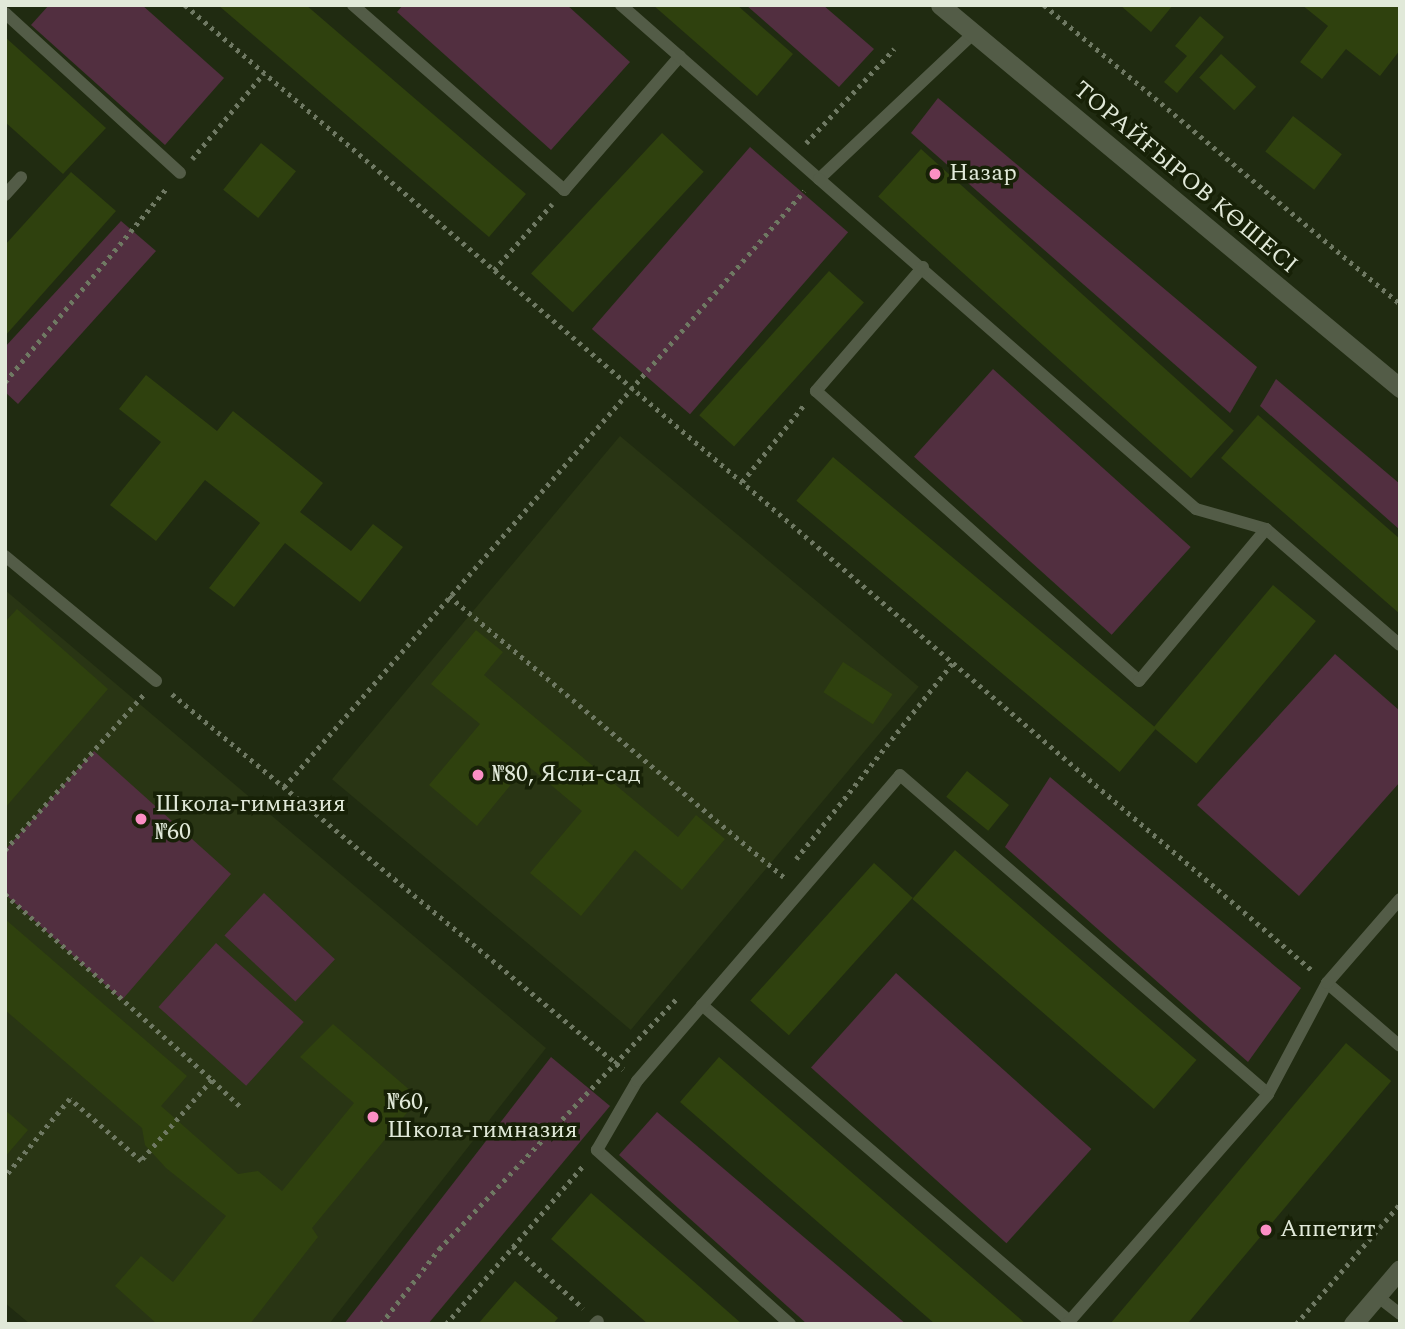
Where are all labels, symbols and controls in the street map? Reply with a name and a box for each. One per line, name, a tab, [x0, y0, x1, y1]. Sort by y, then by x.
street label: ТОРАЙҒЫРОВ КӨШЕСІ	[1067, 76, 1303, 280]
place label: Назар	[949, 160, 1017, 188]
marker: Назар	[927, 166, 943, 182]
place label: №80, Ясли-сад	[492, 761, 641, 789]
marker: №80, Ясли-сад	[470, 767, 486, 783]
place label: Школа-гимназия №60	[155, 791, 346, 847]
marker: Школа-гимназия №60	[133, 811, 149, 827]
place label: №60, Школа-гимназия	[387, 1089, 578, 1145]
marker: №60, Школа-гимназия	[365, 1109, 381, 1125]
place label: Аппетит	[1280, 1216, 1376, 1244]
marker: Аппетит	[1258, 1222, 1274, 1238]

